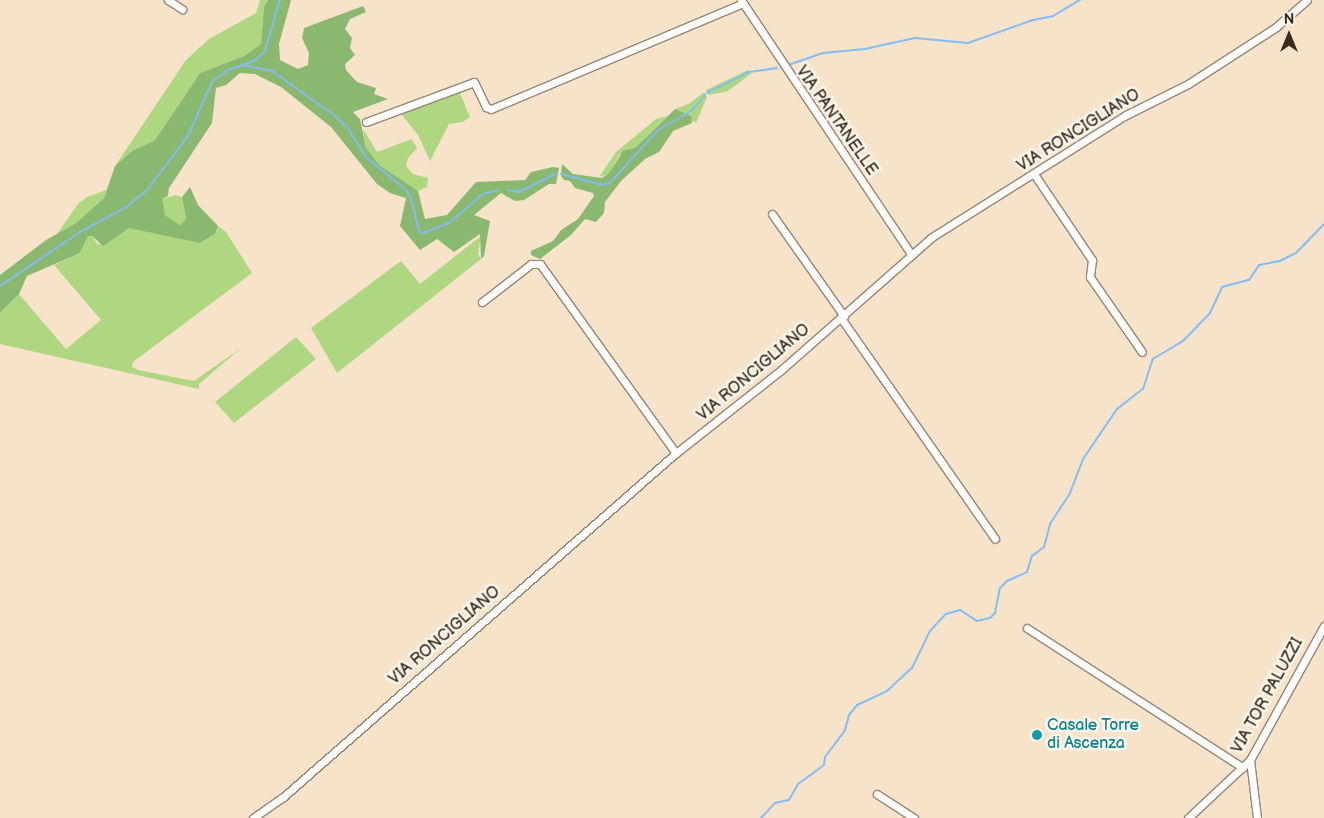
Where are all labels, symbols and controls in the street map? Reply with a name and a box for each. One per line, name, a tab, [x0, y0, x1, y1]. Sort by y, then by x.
north arrow	[1264, 10, 1314, 60]
text: N	[1284, 11, 1294, 28]
street label: VIA PANTANELLE	[791, 63, 881, 179]
street label: VIA RONCIGLIANO	[1014, 85, 1144, 177]
street label: VIA RONCIGLIANO	[694, 320, 814, 426]
street label: VIA RONCIGLIANO	[385, 582, 505, 690]
street label: VIA TOR PALUZZI	[1228, 635, 1308, 757]
place label: Casale Torre di Ascenza	[1047, 716, 1139, 754]
marker: Casale Torre di Ascenza	[1031, 729, 1043, 741]

